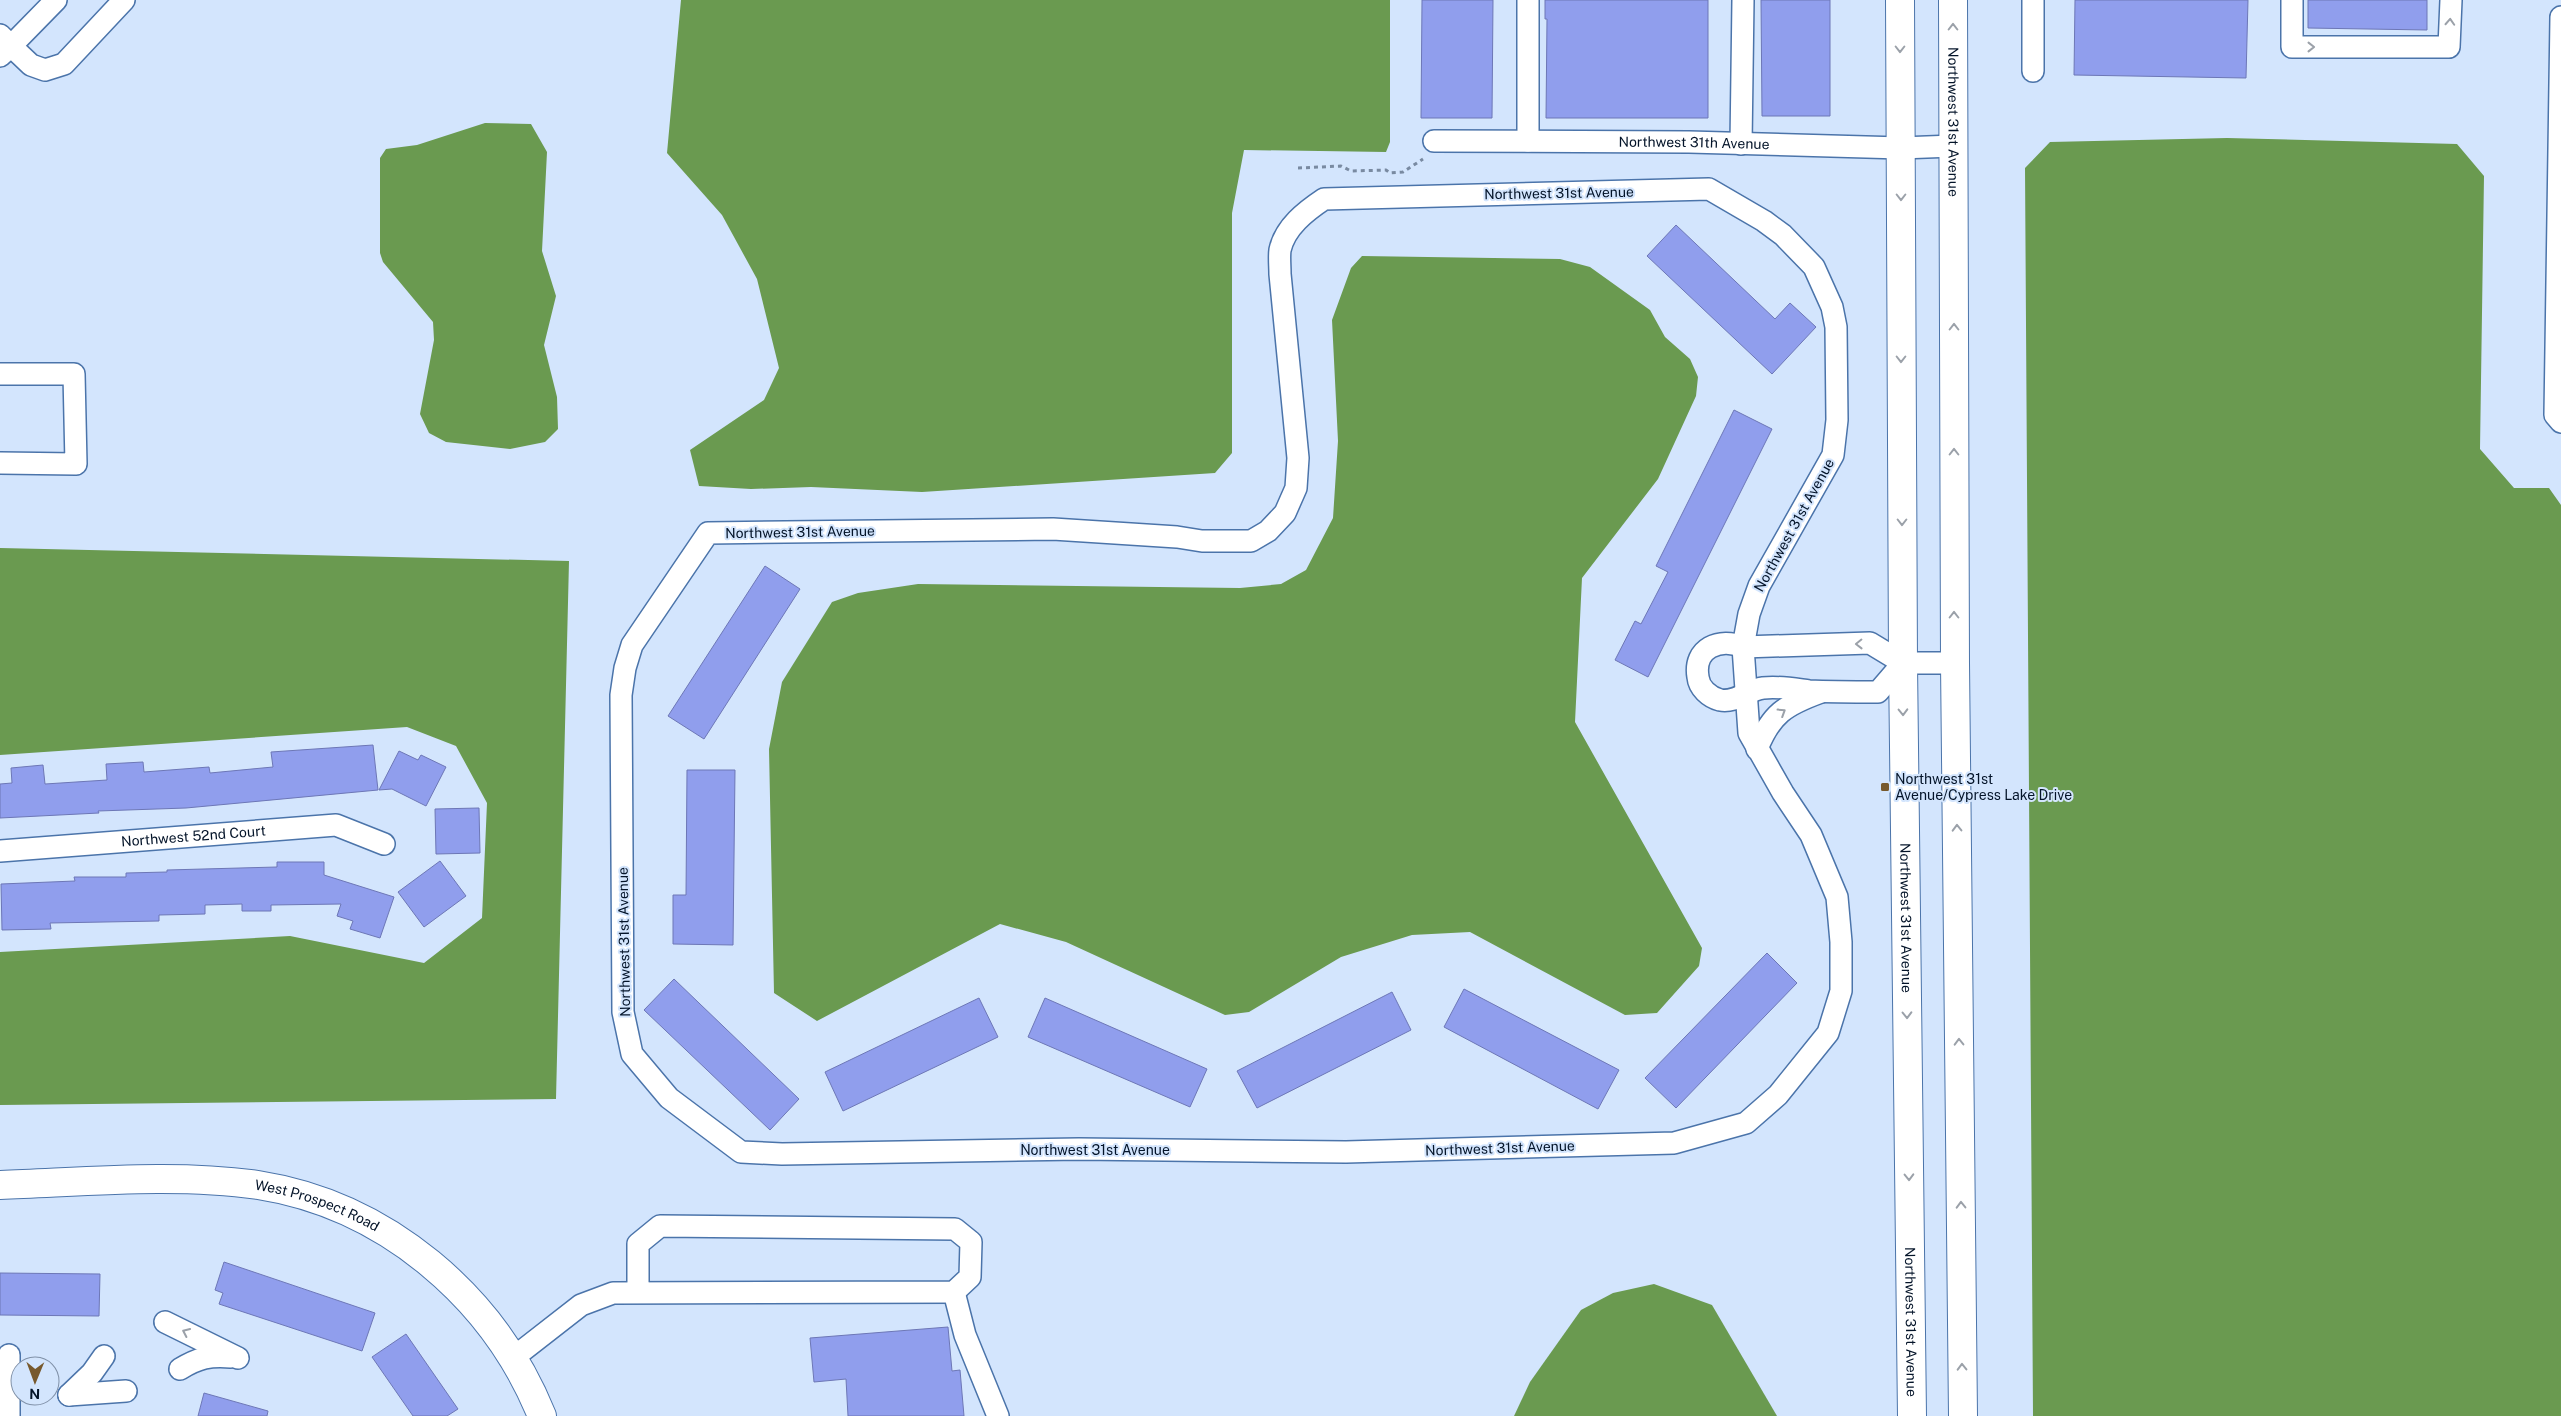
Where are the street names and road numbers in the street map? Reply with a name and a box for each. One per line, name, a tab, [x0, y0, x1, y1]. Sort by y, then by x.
street label: Northwest 31st Avenue	[1945, 47, 1962, 197]
street label: Northwest 31th Avenue	[1618, 134, 1770, 152]
street label: Northwest 31st Avenue	[1484, 184, 1634, 202]
street label: Northwest 31st Avenue	[1751, 456, 1837, 594]
street label: Northwest 31st Avenue	[725, 523, 875, 541]
street label: Northwest 52nd Court	[120, 822, 266, 850]
street label: Northwest 31st Avenue	[1897, 843, 1915, 993]
street label: Northwest 31st Avenue	[615, 867, 633, 1017]
street label: Northwest 31st Avenue	[1425, 1137, 1575, 1159]
street label: Northwest 31st Avenue	[1020, 1142, 1170, 1158]
street label: West Prospect Road	[254, 1177, 382, 1235]
street label: Northwest 31st Avenue	[1902, 1247, 1920, 1397]

